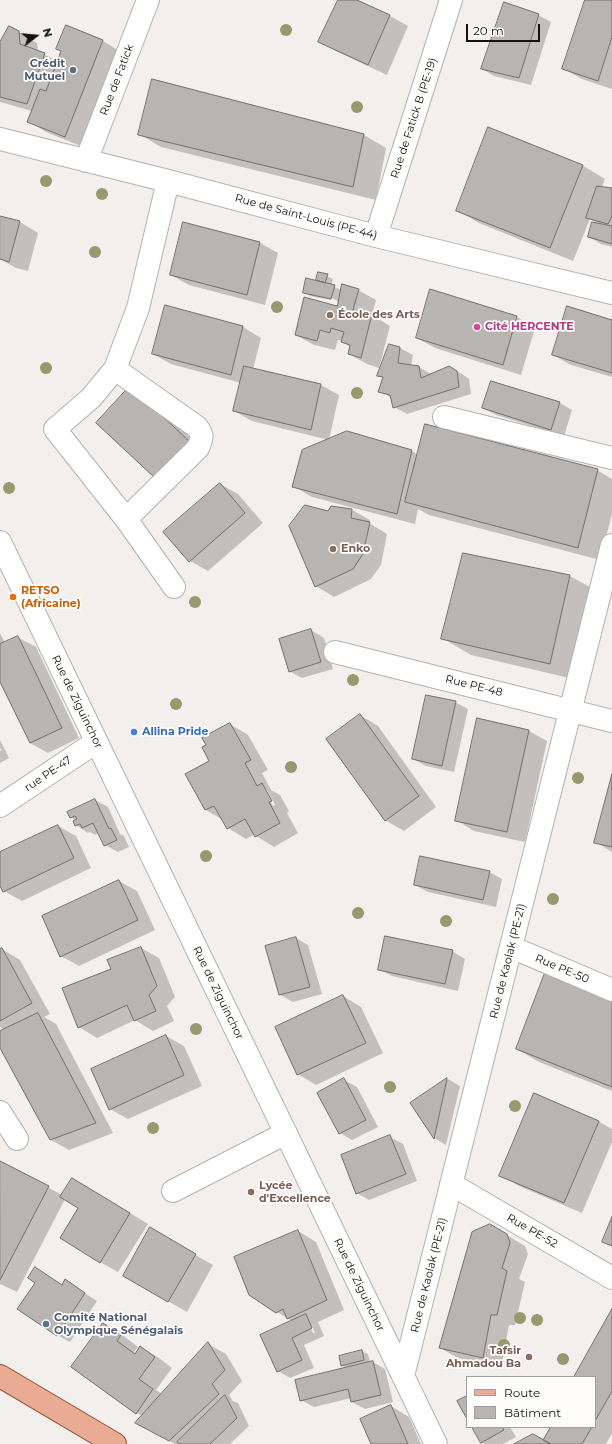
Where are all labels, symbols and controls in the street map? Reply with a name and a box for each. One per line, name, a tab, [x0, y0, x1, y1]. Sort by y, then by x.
north arrow	[16, 16, 56, 56]
scale bar	[468, 16, 542, 42]
text: 20 m	[473, 23, 504, 38]
text: N	[40, 26, 55, 39]
street label: Rue de Fatick	[97, 43, 137, 117]
street label: Rue de Fatick B (PE-19)	[388, 56, 440, 180]
place label: Crédit Mutuel	[24, 57, 65, 83]
marker: Crédit Mutuel	[68, 65, 78, 75]
street label: Rue de Saint-Louis (PE-44)	[233, 192, 379, 242]
place label: École des Arts	[338, 308, 420, 322]
marker: École des Arts	[325, 310, 335, 320]
place label: Cité HERCENTE	[485, 320, 574, 334]
marker: Cité HERCENTE	[472, 322, 482, 332]
place label: Enko	[341, 542, 370, 556]
marker: Enko	[328, 544, 338, 554]
place label: RETSO (Africaine)	[21, 584, 81, 610]
marker: RETSO (Africaine)	[8, 592, 18, 602]
street label: Rue de Ziguinchor	[49, 653, 105, 751]
street label: Rue PE-48	[444, 673, 504, 699]
place label: Allina Pride	[142, 725, 208, 739]
marker: Allina Pride	[129, 727, 139, 737]
street label: rue PE-47	[22, 754, 74, 794]
street label: Rue de Kaolak (PE-21)	[487, 902, 529, 1020]
street label: Rue de Ziguinchor	[190, 944, 246, 1042]
street label: Rue PE-50	[533, 952, 591, 986]
place label: Lycée d'Excellence	[259, 1179, 331, 1205]
marker: Lycée d'Excellence	[246, 1187, 256, 1197]
street label: Rue PE-52	[504, 1211, 560, 1251]
street label: Rue de Kaolak (PE-21)	[408, 1216, 450, 1334]
street label: Rue de Ziguinchor	[331, 1236, 387, 1334]
place label: Comité National Olympique Sénégalais	[54, 1311, 183, 1337]
marker: Comité National Olympique Sénégalais	[41, 1319, 51, 1329]
place label: Tafsir Ahmadou Ba	[446, 1344, 521, 1370]
marker: Tafsir Ahmadou Ba	[524, 1352, 534, 1362]
legend	[466, 1376, 596, 1428]
text: Route	[504, 1385, 540, 1400]
text: Bâtiment	[504, 1405, 561, 1420]

